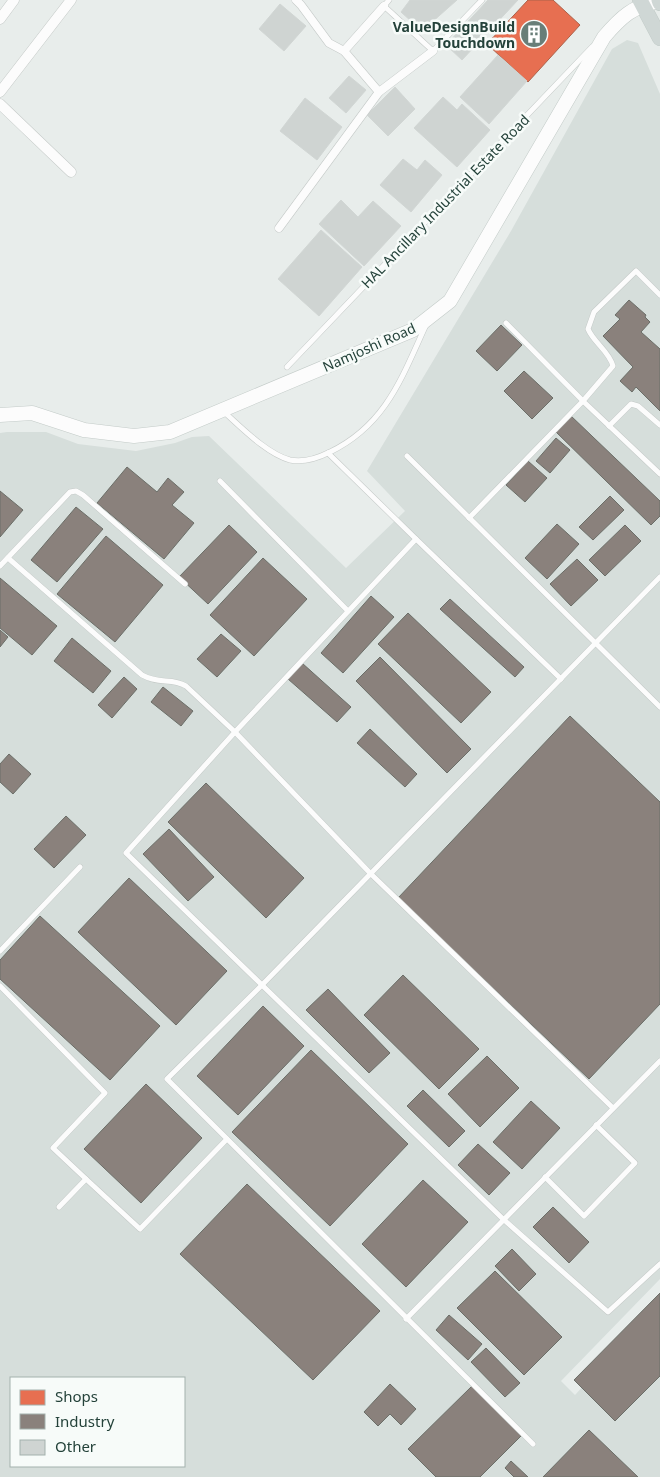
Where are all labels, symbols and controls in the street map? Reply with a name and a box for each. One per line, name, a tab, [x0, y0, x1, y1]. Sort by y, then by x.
place label: ValueDesignBuild Touchdown	[393, 17, 515, 52]
building icon: ValueDesignBuild Touchdown	[519, 19, 549, 49]
street label: HAL Ancillary Industrial Estate Road	[357, 110, 533, 292]
street label: Namjoshi Road	[319, 318, 419, 376]
legend	[10, 1377, 185, 1467]
text: Shops	[55, 1386, 98, 1406]
text: Industry	[55, 1411, 115, 1431]
text: Other	[55, 1436, 96, 1456]

